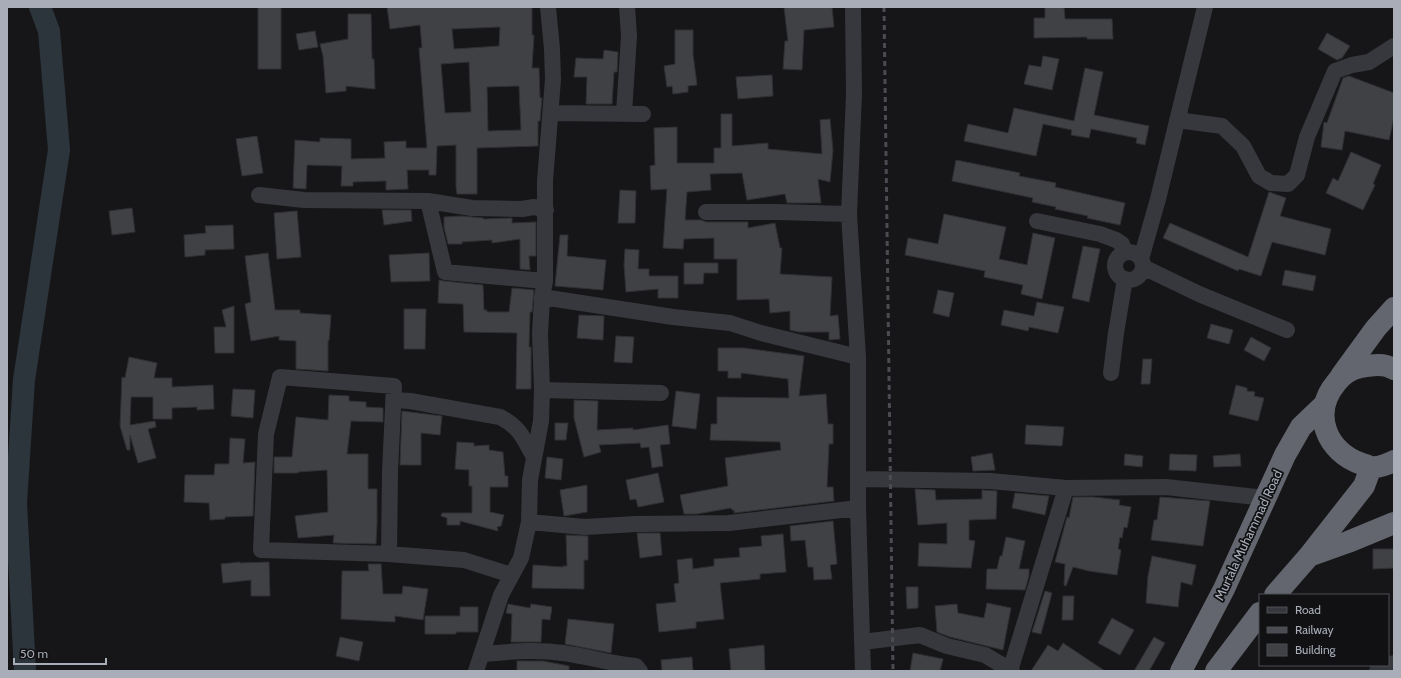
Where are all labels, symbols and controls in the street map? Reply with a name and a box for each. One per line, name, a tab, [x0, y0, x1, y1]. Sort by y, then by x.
street label: Murtala Muhammad Road	[1211, 467, 1285, 603]
legend	[1259, 594, 1389, 666]
text: Road	[1295, 602, 1321, 617]
text: Railway	[1295, 622, 1333, 637]
scale bar	[14, 640, 106, 666]
text: Building	[1295, 642, 1337, 657]
text: 50 m	[20, 646, 48, 661]

